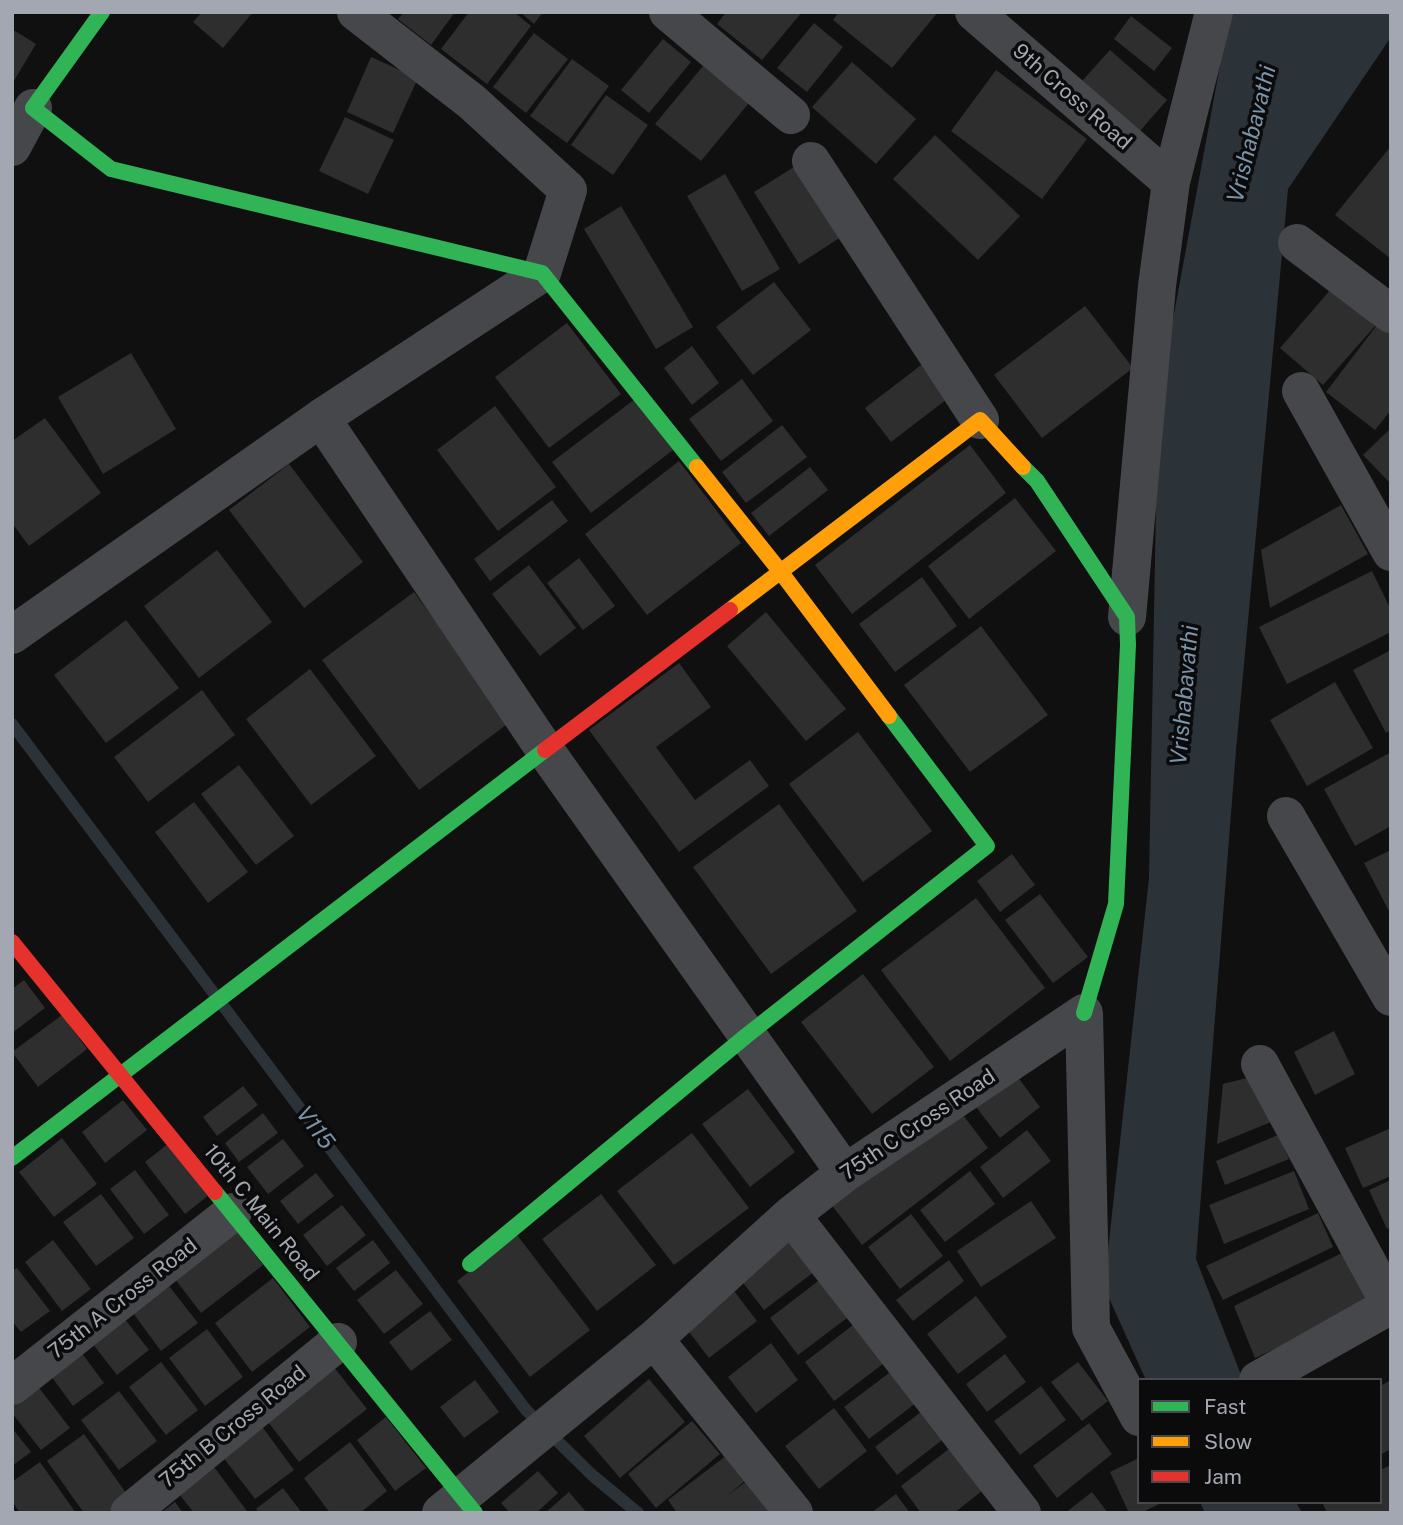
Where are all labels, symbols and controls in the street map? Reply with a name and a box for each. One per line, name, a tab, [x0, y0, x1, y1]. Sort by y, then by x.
street label: 9th Cross Road	[1008, 39, 1136, 155]
water label: Vrishabavathi	[1222, 63, 1282, 205]
water label: Vrishabavathi	[1165, 624, 1205, 766]
street label: 75th C Cross Road	[836, 1064, 1000, 1186]
water label: V115	[290, 1101, 340, 1155]
street label: 10th C Main Road	[198, 1139, 324, 1287]
street label: 75th A Cross Road	[44, 1233, 202, 1365]
street label: 75th B Cross Road	[155, 1360, 311, 1494]
legend	[1137, 1378, 1382, 1504]
text: Fast	[1204, 1394, 1246, 1419]
text: Slow	[1204, 1429, 1252, 1454]
text: Jam	[1204, 1464, 1242, 1489]

